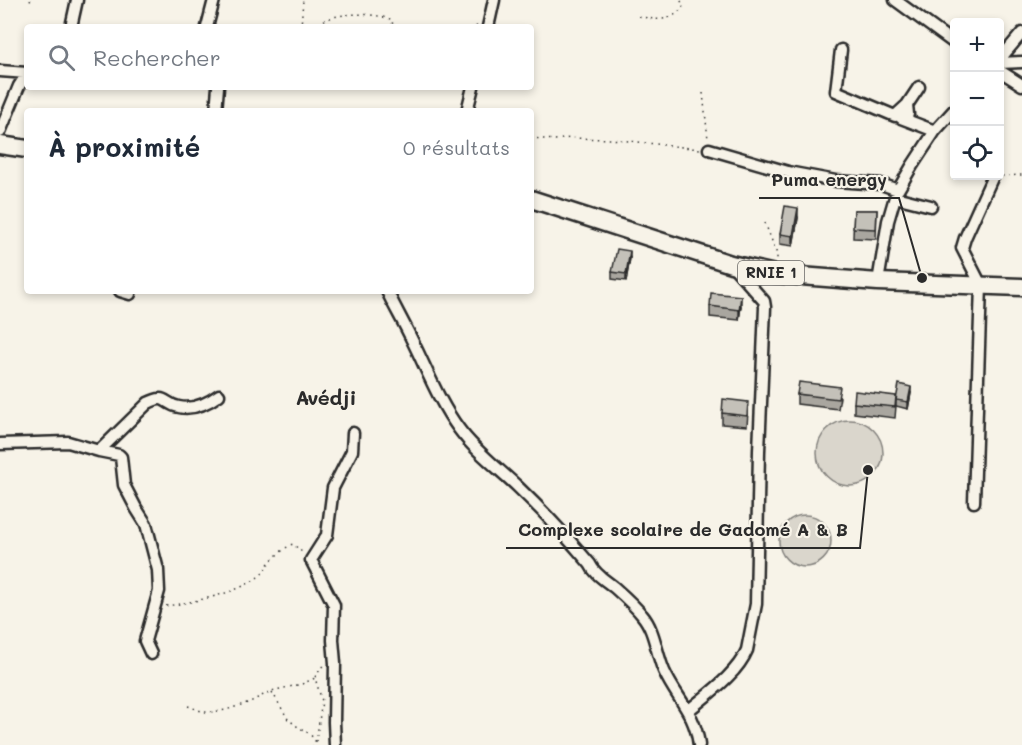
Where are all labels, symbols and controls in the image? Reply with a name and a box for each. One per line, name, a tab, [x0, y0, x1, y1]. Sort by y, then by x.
map controls	[950, 18, 1004, 180]
button: +	[950, 18, 1004, 72]
search box	[24, 24, 534, 90]
icon: search	[45, 41, 78, 74]
text: Rechercher	[93, 43, 221, 72]
button: −	[950, 72, 1004, 126]
button: locate	[950, 126, 1004, 180]
text: À proximité	[48, 130, 200, 164]
text: 0 résultats	[403, 134, 510, 160]
callout: Puma energy	[759, 162, 899, 198]
text: Puma energy	[771, 167, 887, 191]
road number: RNIE 1	[738, 261, 804, 285]
district label: Avédji	[295, 384, 357, 410]
callout: Complexe scolaire de Gadomé A & B	[506, 512, 860, 548]
text: Complexe scolaire de Gadomé A & B	[518, 517, 848, 541]

